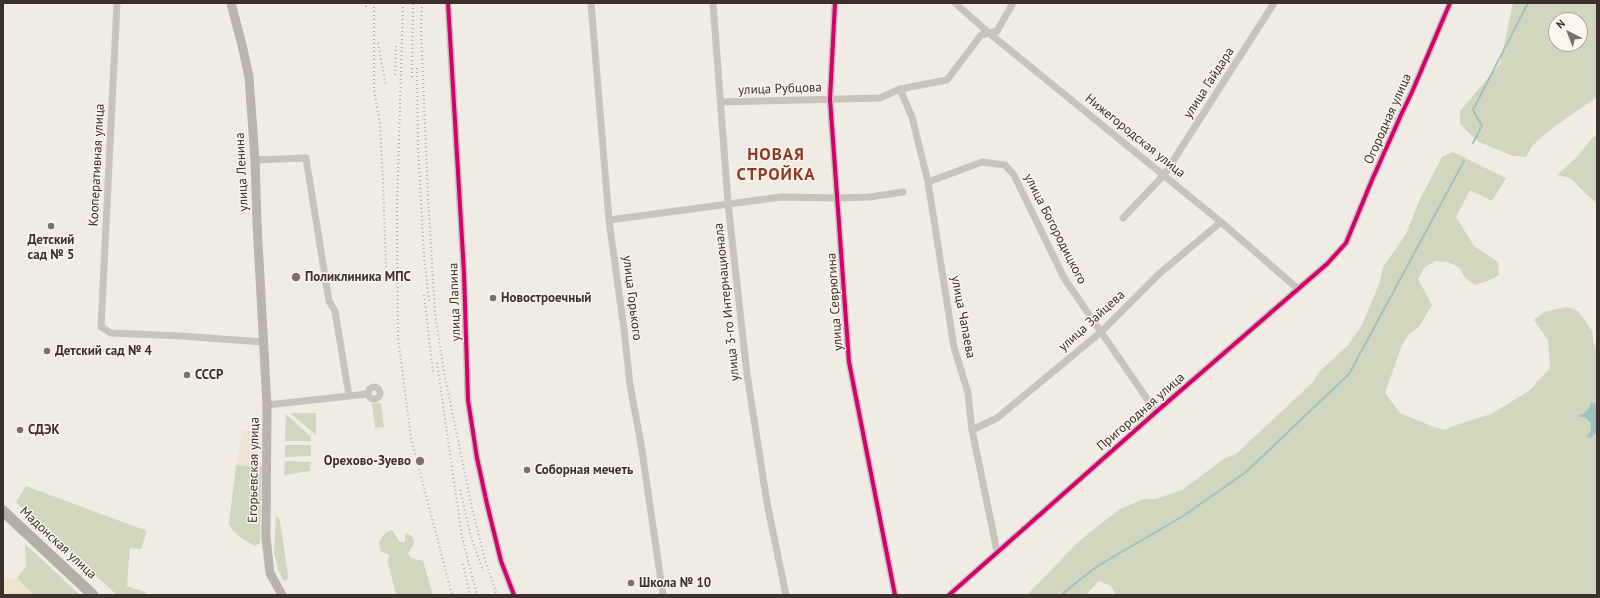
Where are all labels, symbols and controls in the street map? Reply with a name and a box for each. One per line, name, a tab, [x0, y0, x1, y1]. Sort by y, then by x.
north arrow	[1548, 12, 1588, 52]
text: N	[1553, 16, 1568, 31]
street label: улица Гайдара	[1180, 45, 1238, 121]
street label: Огородная улица	[1361, 71, 1415, 167]
street label: улица Рубцова	[738, 80, 822, 98]
street label: Нижегородская улица	[1082, 91, 1188, 181]
street label: Кооперативная улица	[86, 103, 108, 227]
street label: улица Ленина	[232, 132, 252, 212]
district label: НОВАЯ СТРОЙКА	[737, 145, 815, 185]
street label: улица Богородицкого	[1020, 171, 1090, 287]
marker: Детский сад № 5	[46, 221, 56, 231]
street label: улица 3-го Интернационала	[711, 222, 743, 382]
place label: Детский сад № 5	[28, 232, 74, 263]
street label: улица Севрюгина	[824, 252, 846, 352]
street label: улица Горького	[619, 255, 645, 341]
street label: улица Лапина	[446, 262, 464, 342]
place label: Поликлиника МПС	[305, 269, 411, 285]
marker: Поликлиника МПС	[290, 271, 302, 283]
street label: улица Чапаева	[947, 274, 979, 360]
street label: улица Зайцева	[1056, 287, 1128, 355]
place label: Новостроечный	[501, 290, 591, 306]
marker: Новостроечный	[488, 293, 498, 303]
place label: Детский сад № 4	[55, 343, 152, 359]
marker: Детский сад № 4	[42, 346, 52, 356]
place label: СССР	[195, 367, 223, 383]
marker: СССР	[182, 370, 192, 380]
street label: Пригородная улица	[1094, 370, 1188, 454]
street label: Егорьевская улица	[245, 417, 263, 523]
place label: СДЭК	[28, 422, 60, 438]
marker: СДЭК	[15, 425, 25, 435]
place label: Орехово-Зуево	[324, 453, 411, 469]
marker: Орехово-Зуево	[414, 455, 426, 467]
place label: Соборная мечеть	[535, 462, 633, 478]
marker: Соборная мечеть	[522, 465, 532, 475]
street label: Мадонская улица	[16, 504, 100, 582]
place label: Школа № 10	[639, 575, 711, 591]
marker: Школа № 10	[626, 578, 636, 588]

